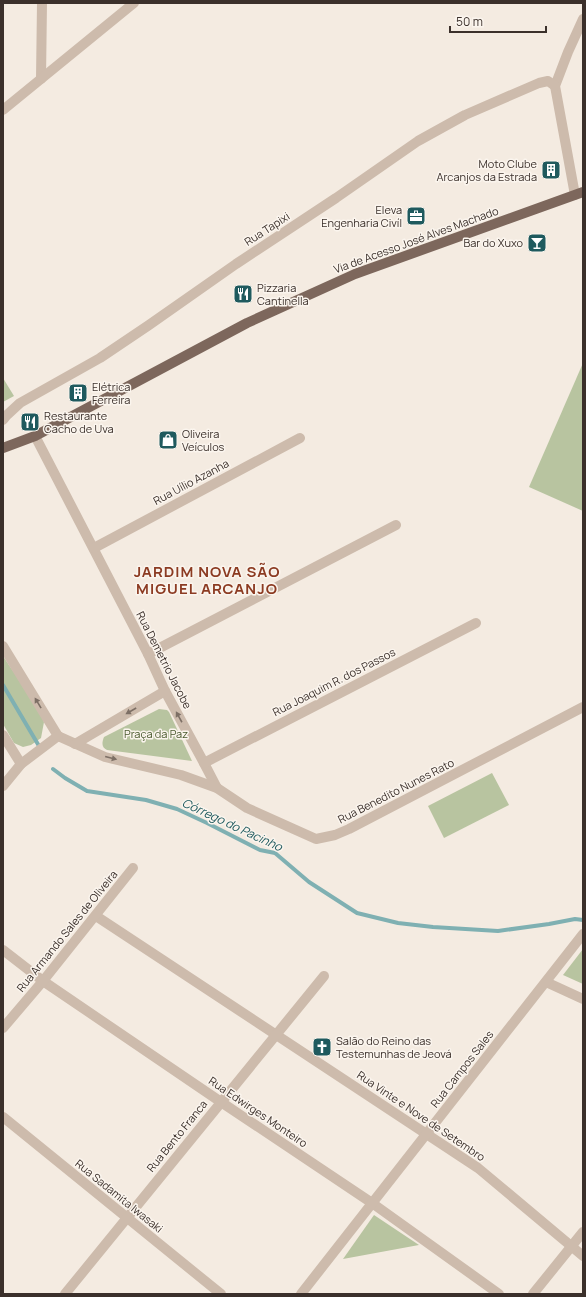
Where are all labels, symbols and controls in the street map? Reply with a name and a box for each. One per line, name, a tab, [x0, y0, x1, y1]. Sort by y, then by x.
scale bar	[450, 8, 546, 34]
text: 50 m	[456, 13, 483, 30]
place label: Moto Clube Arcanjos da Estrada	[437, 156, 538, 184]
building icon: Moto Clube Arcanjos da Estrada	[540, 159, 562, 181]
place label: Eleva Engenharia Civíl	[321, 202, 402, 230]
street label: Via de Acesso José Alves Machado	[331, 202, 501, 276]
office icon: Eleva Engenharia Civíl	[405, 205, 427, 227]
street label: Rua Tapixi	[241, 208, 292, 249]
bar icon: Bar do Xuxo	[526, 232, 548, 254]
place label: Bar do Xuxo	[463, 235, 523, 250]
place label: Pizzaria Cantinella	[257, 280, 309, 308]
restaurant icon: Pizzaria Cantinella	[232, 283, 254, 305]
place label: Elétrica Ferreira	[92, 379, 130, 407]
building icon: Elétrica Ferreira	[67, 382, 89, 404]
place label: Restaurante Cacho de Uva	[44, 408, 114, 436]
restaurant icon: Restaurante Cacho de Uva	[19, 411, 41, 433]
place label: Oliveira Veículos	[182, 426, 225, 454]
shop icon: Oliveira Veículos	[157, 429, 179, 451]
street label: Rua Uílio Azanha	[150, 455, 231, 508]
district label: JARDIM NOVA SÃO MIGUEL ARCANJO	[134, 561, 280, 599]
street label: Rua Demetrio Jacobe	[133, 609, 196, 712]
street label: Rua Joaquim R. dos Passos	[270, 644, 398, 719]
one-way arrow	[34, 698, 42, 708]
one-way arrow	[125, 707, 137, 714]
one-way arrow	[176, 711, 182, 723]
park label: Praça da Paz	[124, 726, 188, 741]
street label: Rua Benedito Nunes Rato	[335, 755, 457, 826]
one-way arrow	[105, 756, 117, 762]
water label: Córrego do Pacinho	[179, 794, 286, 856]
street label: Rua Armando Sales de Oliveira	[13, 867, 120, 995]
street label: Rua Campos Sales	[427, 1027, 496, 1110]
place label: Salão do Reino das Testemunhas de Jeová	[336, 1033, 452, 1061]
church icon: Salão do Reino das Testemunhas de Jeová	[311, 1036, 333, 1058]
street label: Rua Vinte e Nove de Setembro	[354, 1067, 489, 1164]
street label: Rua Edwirges Monteiro	[206, 1073, 311, 1151]
street label: Rua Bento Franca	[143, 1097, 210, 1175]
street label: Rua Sadamita Iwasaki	[72, 1156, 166, 1236]

